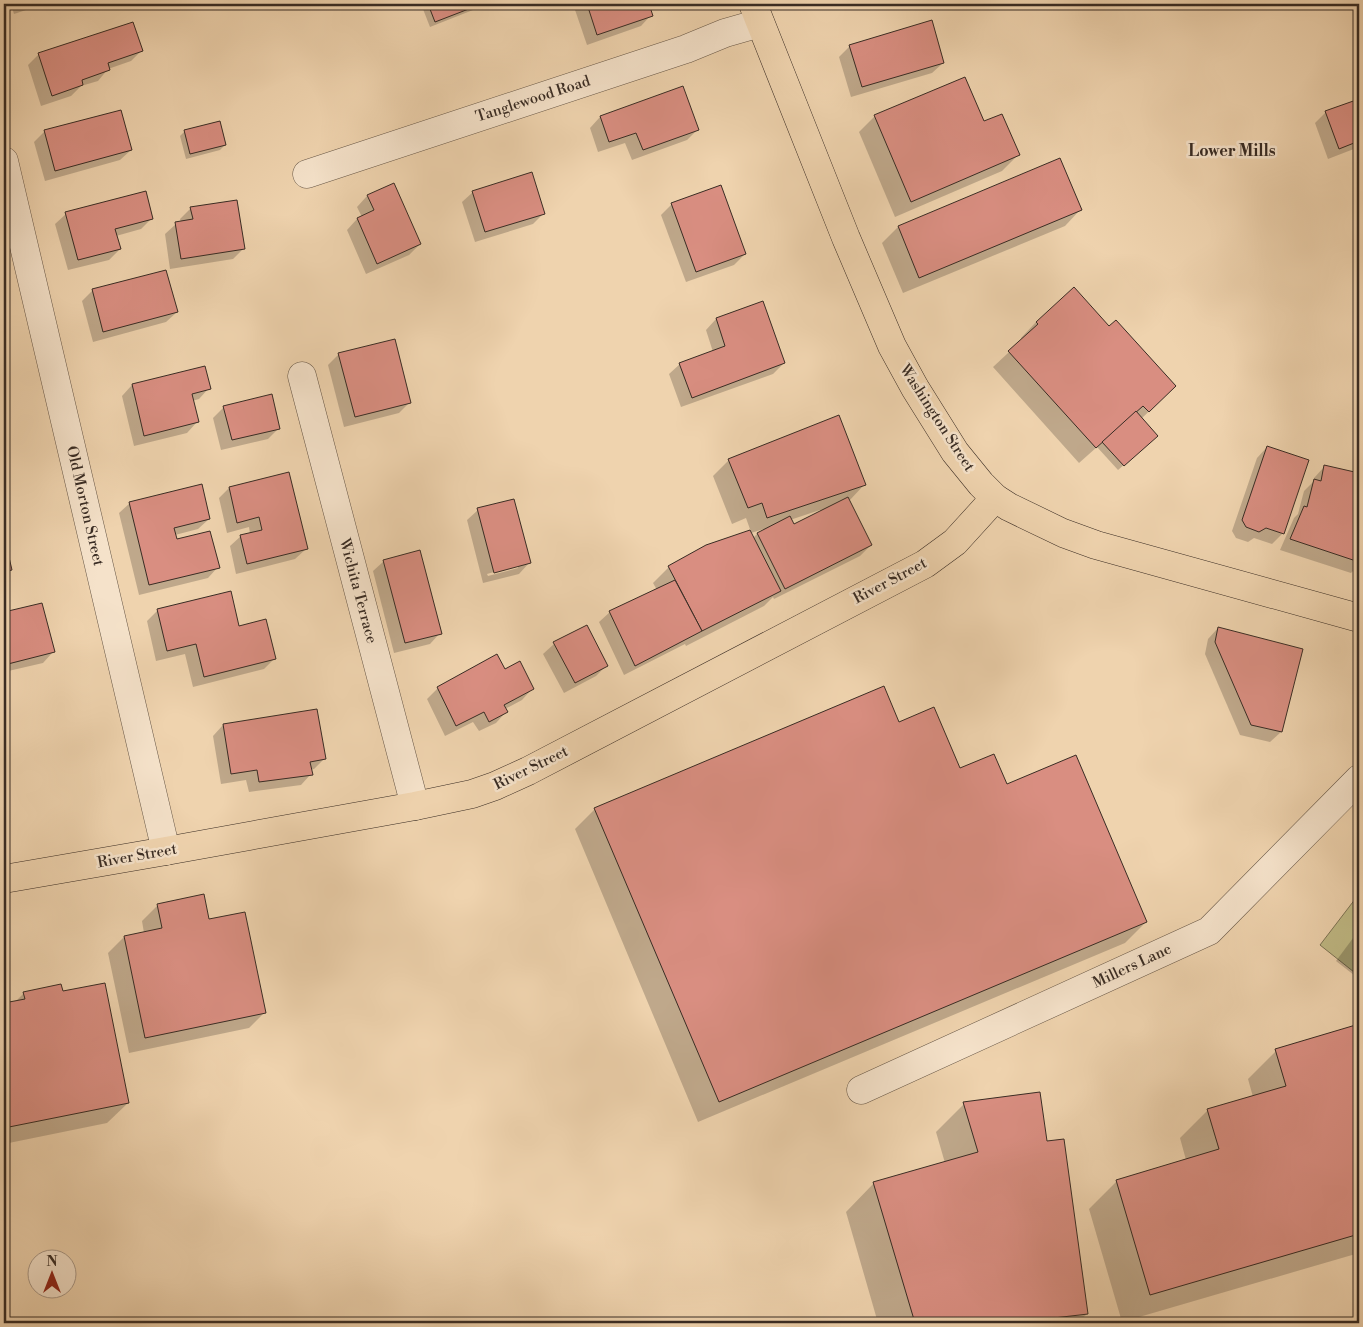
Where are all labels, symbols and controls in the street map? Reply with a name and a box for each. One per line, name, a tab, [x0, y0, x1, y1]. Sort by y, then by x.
street label: Tanglewood Road	[473, 71, 593, 126]
district label: Lower Mills	[1188, 141, 1276, 161]
street label: Washington Street	[895, 360, 979, 476]
street label: Old Morton Street	[62, 444, 108, 569]
street label: Wichita Terrace	[335, 535, 381, 646]
street label: River Street	[850, 553, 931, 608]
street label: River Street	[491, 742, 572, 794]
street label: River Street	[96, 840, 179, 872]
street label: Millers Lane	[1090, 939, 1174, 993]
north arrow	[28, 1250, 78, 1300]
text: N	[46, 1253, 58, 1271]

